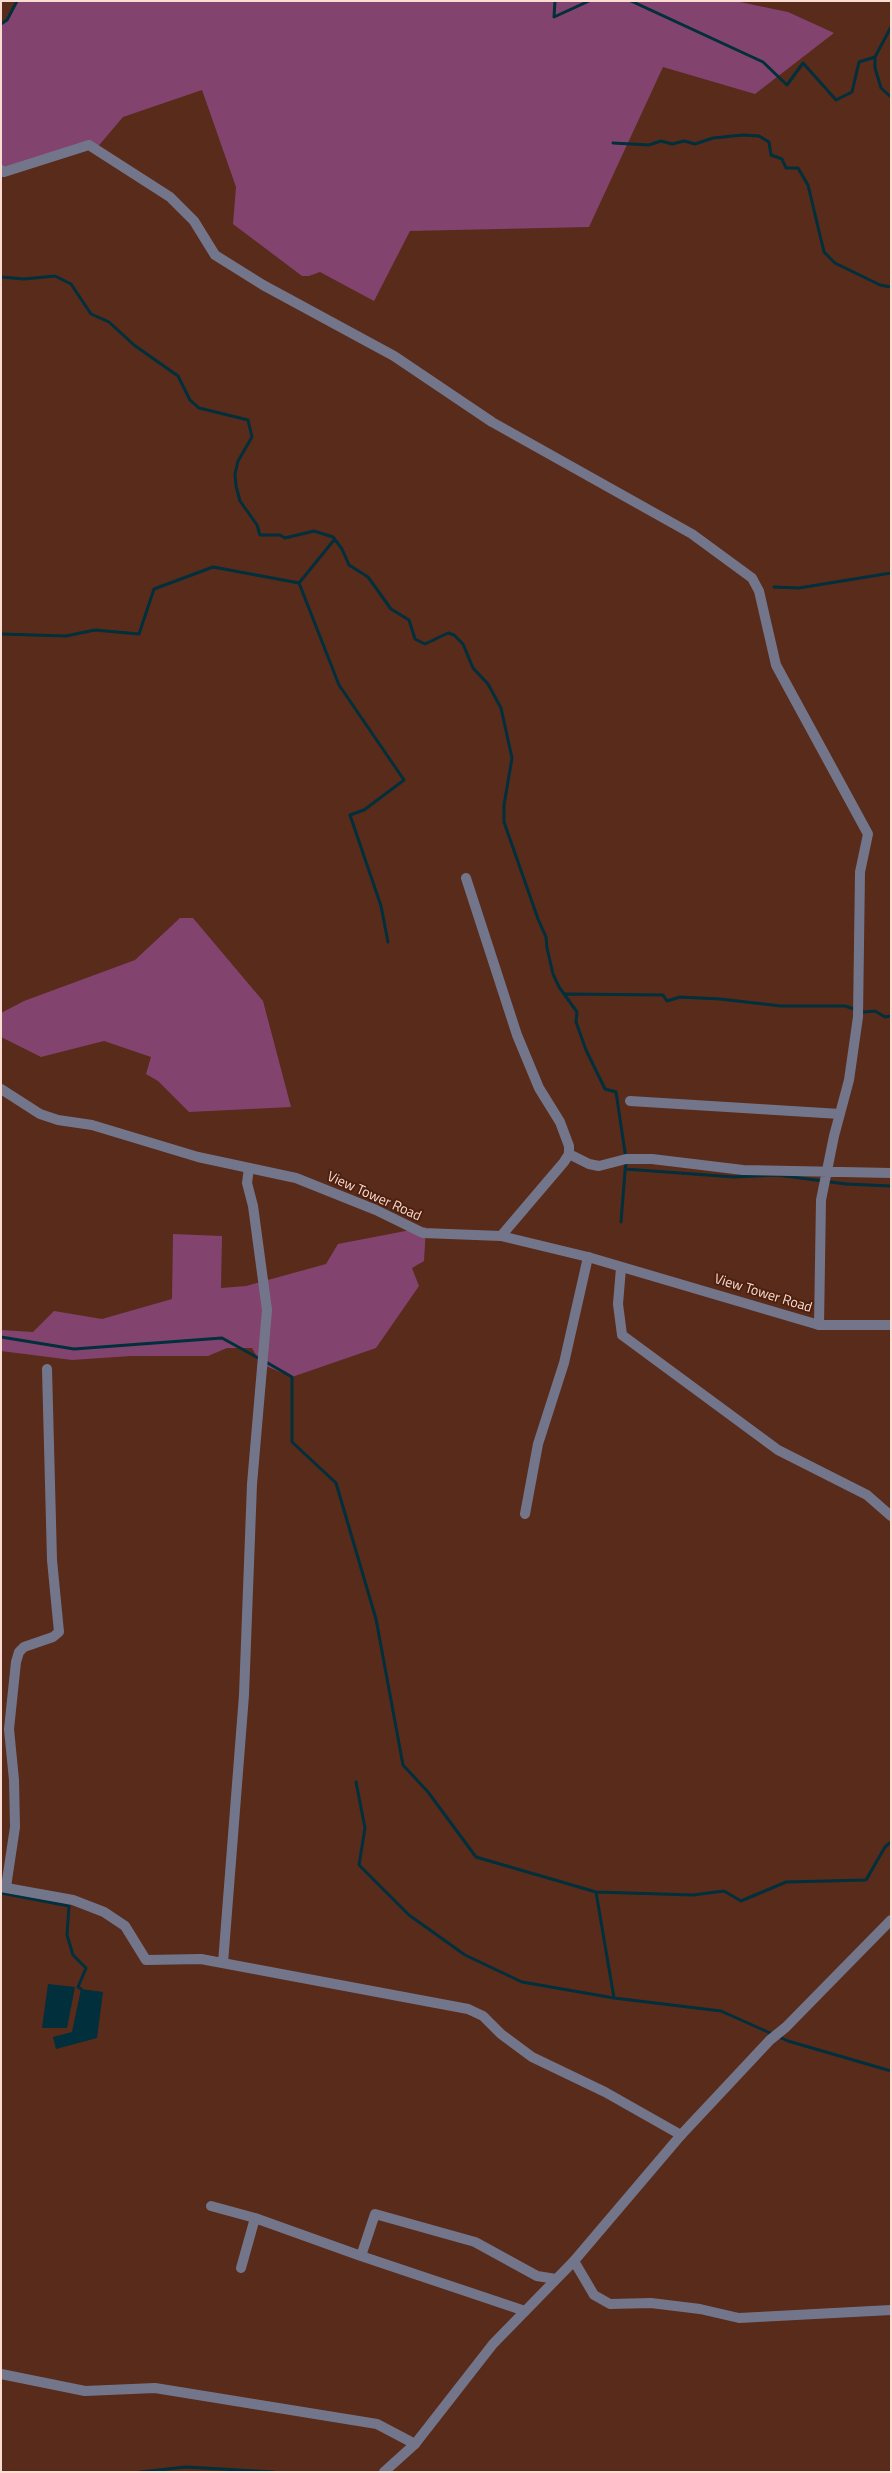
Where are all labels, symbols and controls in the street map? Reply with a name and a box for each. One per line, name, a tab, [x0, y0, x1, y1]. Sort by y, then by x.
street label: View Tower Road	[324, 1169, 424, 1225]
street label: View Tower Road	[712, 1271, 814, 1317]

